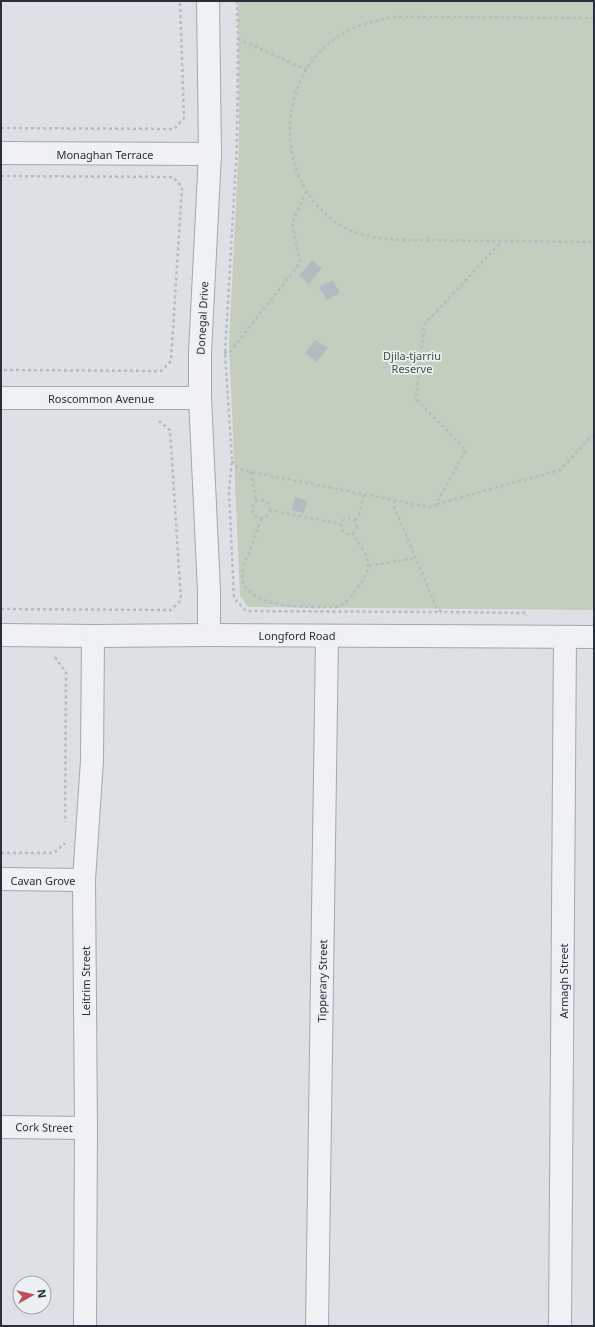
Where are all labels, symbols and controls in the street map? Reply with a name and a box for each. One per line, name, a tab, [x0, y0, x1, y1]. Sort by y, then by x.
street label: Monaghan Terrace	[56, 147, 154, 162]
street label: Donegal Drive	[193, 281, 211, 355]
park label: Djila-tjarriu Reserve	[383, 348, 441, 376]
street label: Roscommon Avenue	[48, 391, 154, 406]
street label: Longford Road	[259, 628, 335, 643]
street label: Cavan Grove	[10, 873, 76, 888]
street label: Tipperary Street	[314, 939, 330, 1023]
street label: Armagh Street	[556, 943, 571, 1019]
street label: Leitrim Street	[78, 946, 93, 1016]
street label: Cork Street	[15, 1119, 73, 1135]
north arrow	[12, 1275, 52, 1315]
text: N	[34, 1288, 50, 1299]

